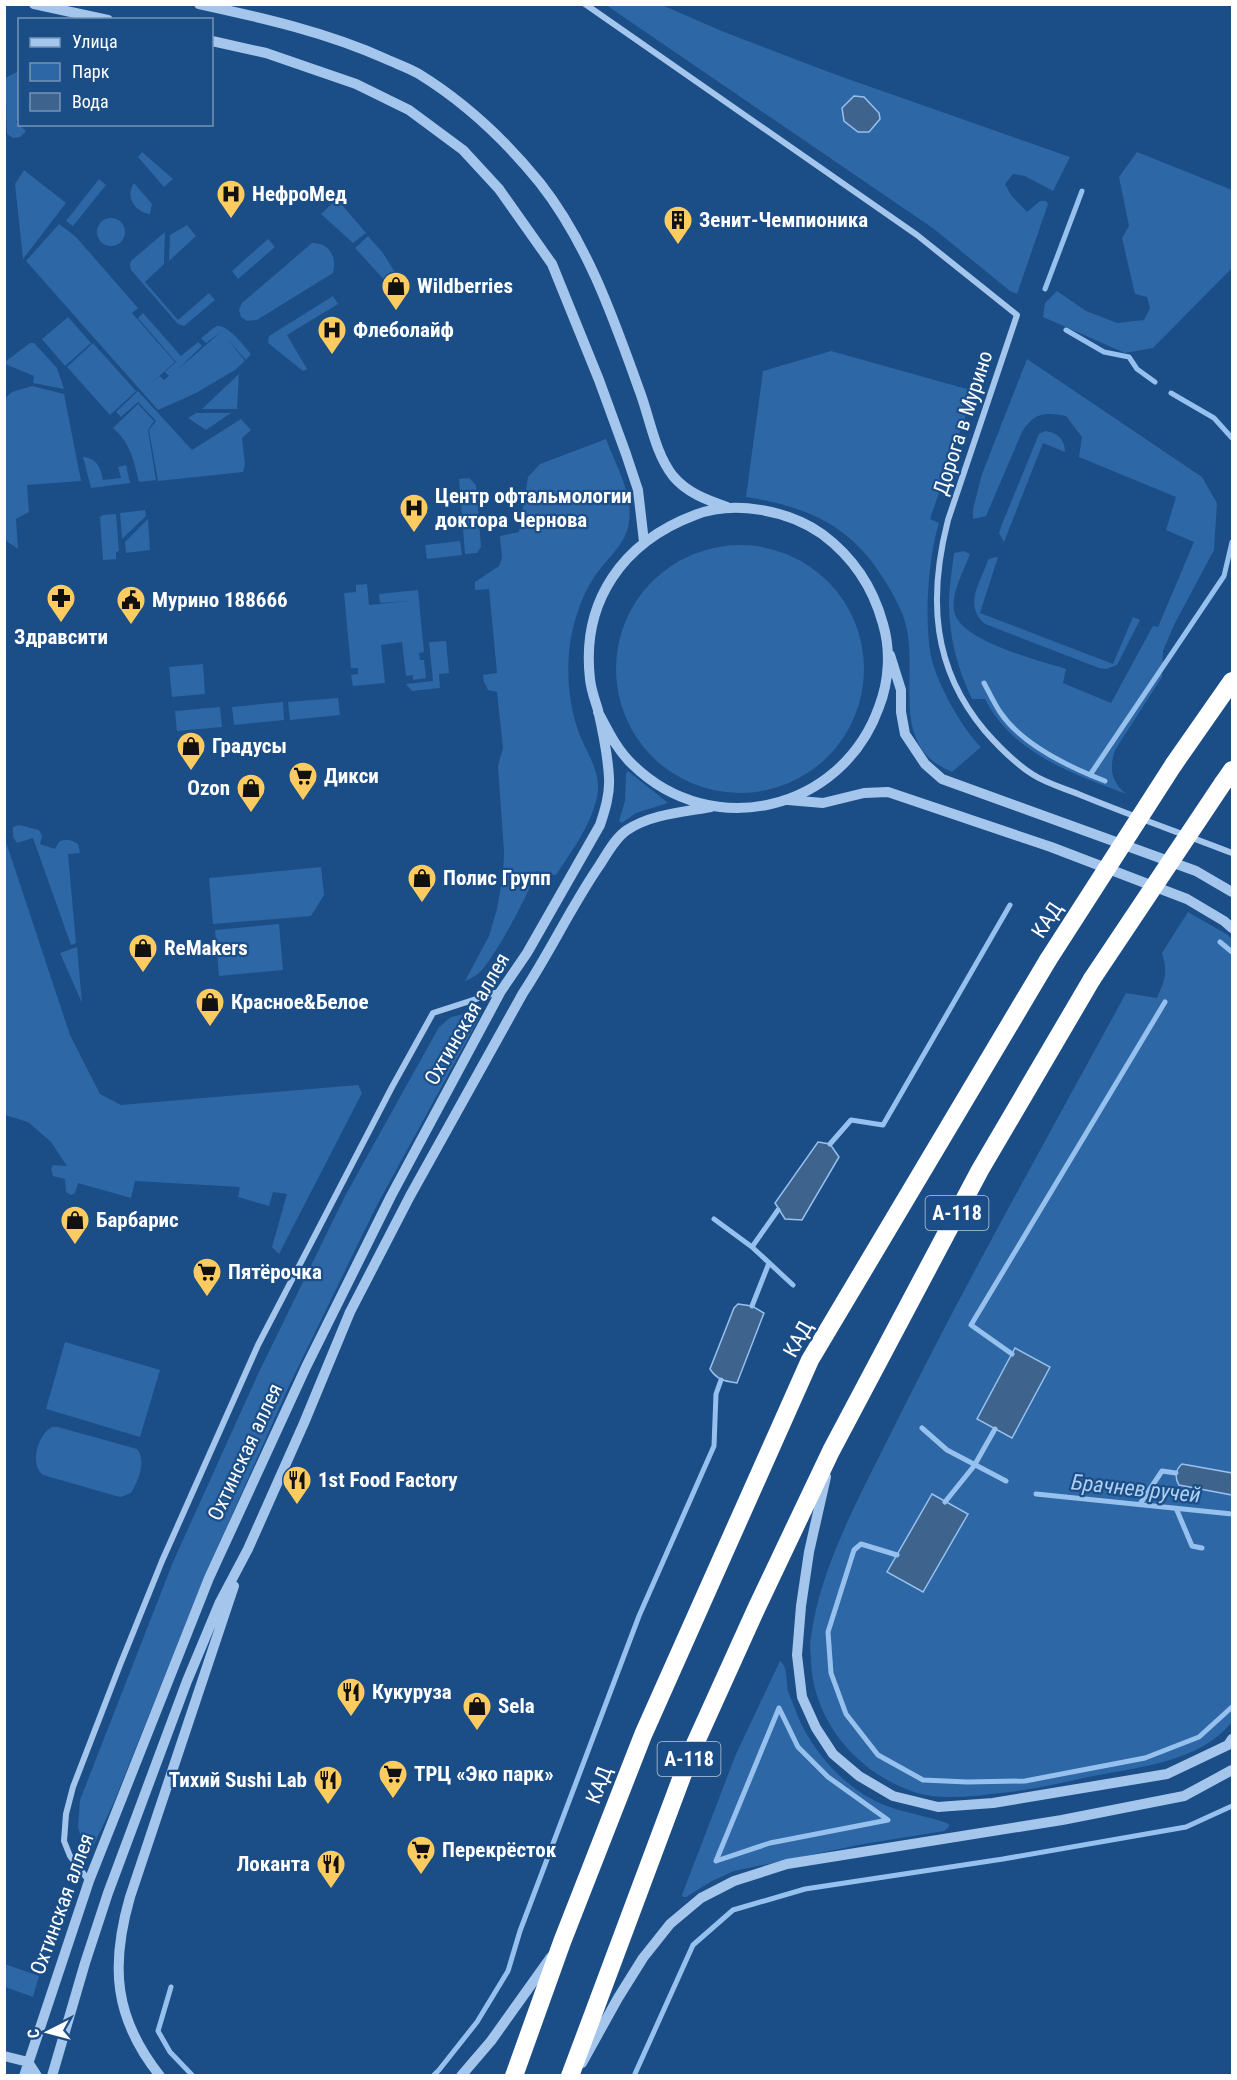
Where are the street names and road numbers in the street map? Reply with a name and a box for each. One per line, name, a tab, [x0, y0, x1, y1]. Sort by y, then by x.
street label: Дорога в Мурино	[928, 348, 998, 498]
street label: КАД	[1027, 897, 1067, 942]
street label: Охтинская аллея	[420, 949, 514, 1089]
road number: А-118	[926, 1196, 988, 1230]
street label: КАД	[778, 1316, 818, 1361]
street label: Охтинская аллея	[203, 1380, 287, 1524]
road number: А-118	[658, 1742, 720, 1776]
street label: КАД	[581, 1763, 617, 1807]
street label: Охтинская аллея	[25, 1830, 99, 1978]

